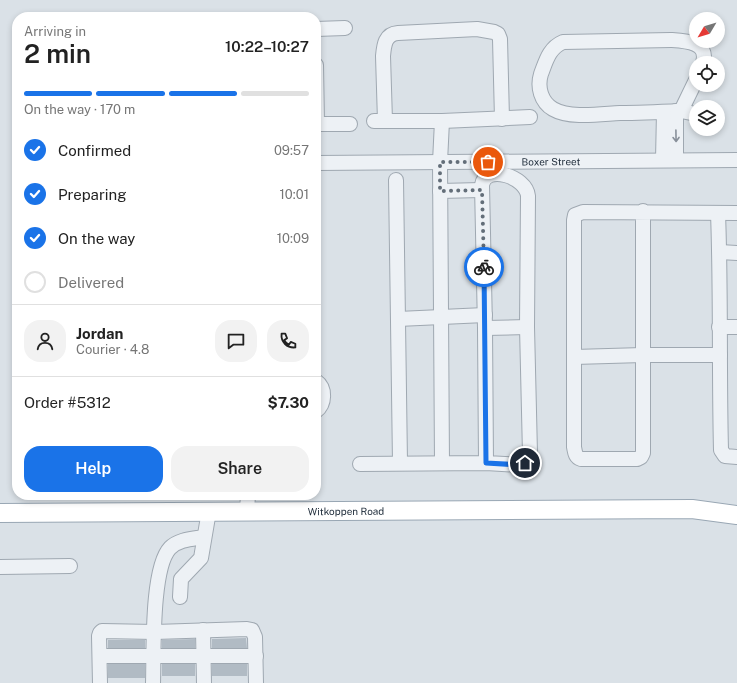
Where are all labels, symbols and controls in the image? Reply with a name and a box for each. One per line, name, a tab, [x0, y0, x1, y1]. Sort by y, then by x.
north arrow	[689, 12, 725, 48]
map controls	[689, 12, 725, 136]
text: Arriving in	[24, 24, 86, 39]
text: 2 min	[24, 38, 91, 69]
text: 10:22–10:27	[225, 38, 309, 55]
button: locate	[689, 56, 725, 92]
button: layers	[689, 100, 725, 136]
text: On the way · 170 m	[24, 102, 135, 117]
one-way arrow	[672, 129, 680, 142]
icon: check	[24, 139, 46, 161]
text: Confirmed	[58, 142, 131, 159]
text: 09:57	[274, 143, 309, 158]
pin	[471, 145, 505, 179]
icon: bag	[477, 151, 499, 173]
street label: Boxer Street	[522, 155, 581, 168]
icon: check	[24, 183, 46, 205]
text: Preparing	[58, 186, 127, 203]
text: 10:01	[280, 187, 309, 202]
icon: check	[24, 227, 46, 249]
text: On the way	[58, 230, 135, 247]
text: 10:09	[277, 231, 309, 246]
courier	[464, 247, 504, 287]
icon: bike	[473, 256, 495, 278]
text: Delivered	[58, 274, 124, 291]
button: person	[24, 320, 66, 362]
button: chat	[215, 320, 257, 362]
button: phone	[267, 320, 309, 362]
text: Jordan	[76, 325, 123, 342]
text: Courier · 4.8	[76, 342, 149, 357]
text: Order #5312	[24, 394, 111, 411]
text: $7.30	[267, 394, 309, 411]
button: Help	[24, 446, 163, 492]
button: Share	[171, 446, 309, 492]
pin	[508, 446, 542, 480]
icon: home	[514, 452, 536, 474]
street label: Witkoppen Road	[308, 505, 384, 517]

